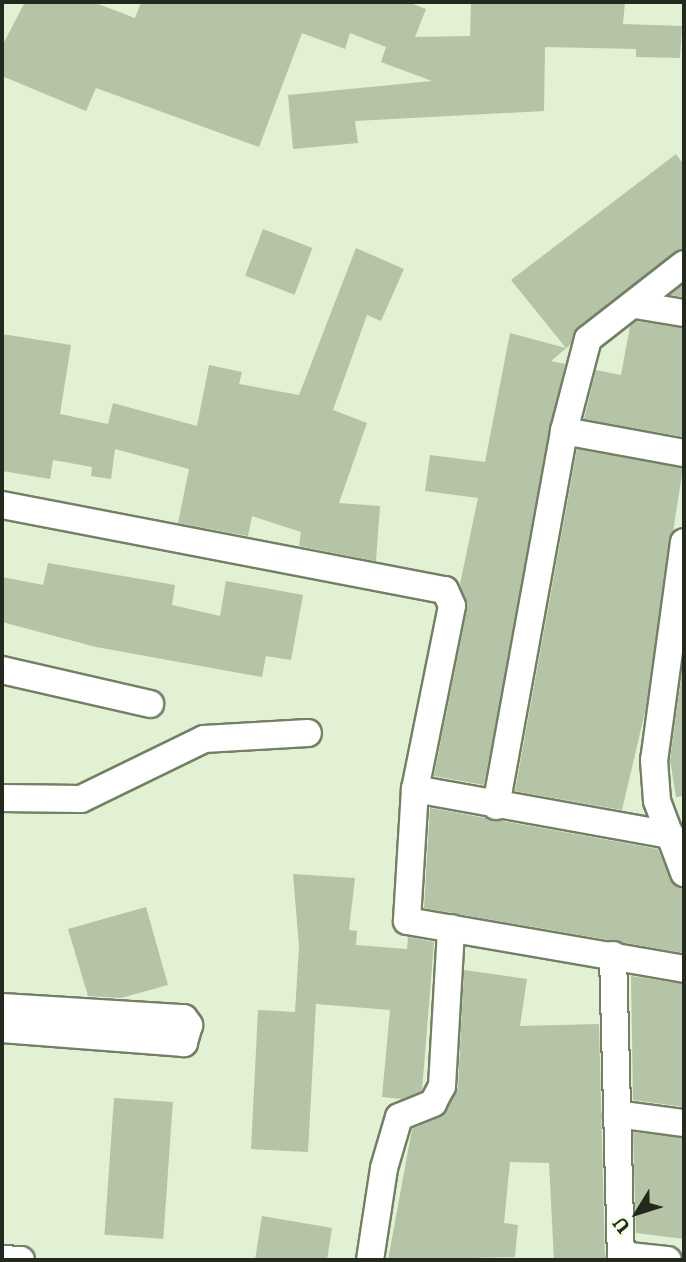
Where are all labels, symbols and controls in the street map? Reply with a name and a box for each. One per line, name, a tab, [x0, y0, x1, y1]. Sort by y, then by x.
north arrow	[602, 1178, 672, 1248]
text: U	[605, 1211, 636, 1240]

